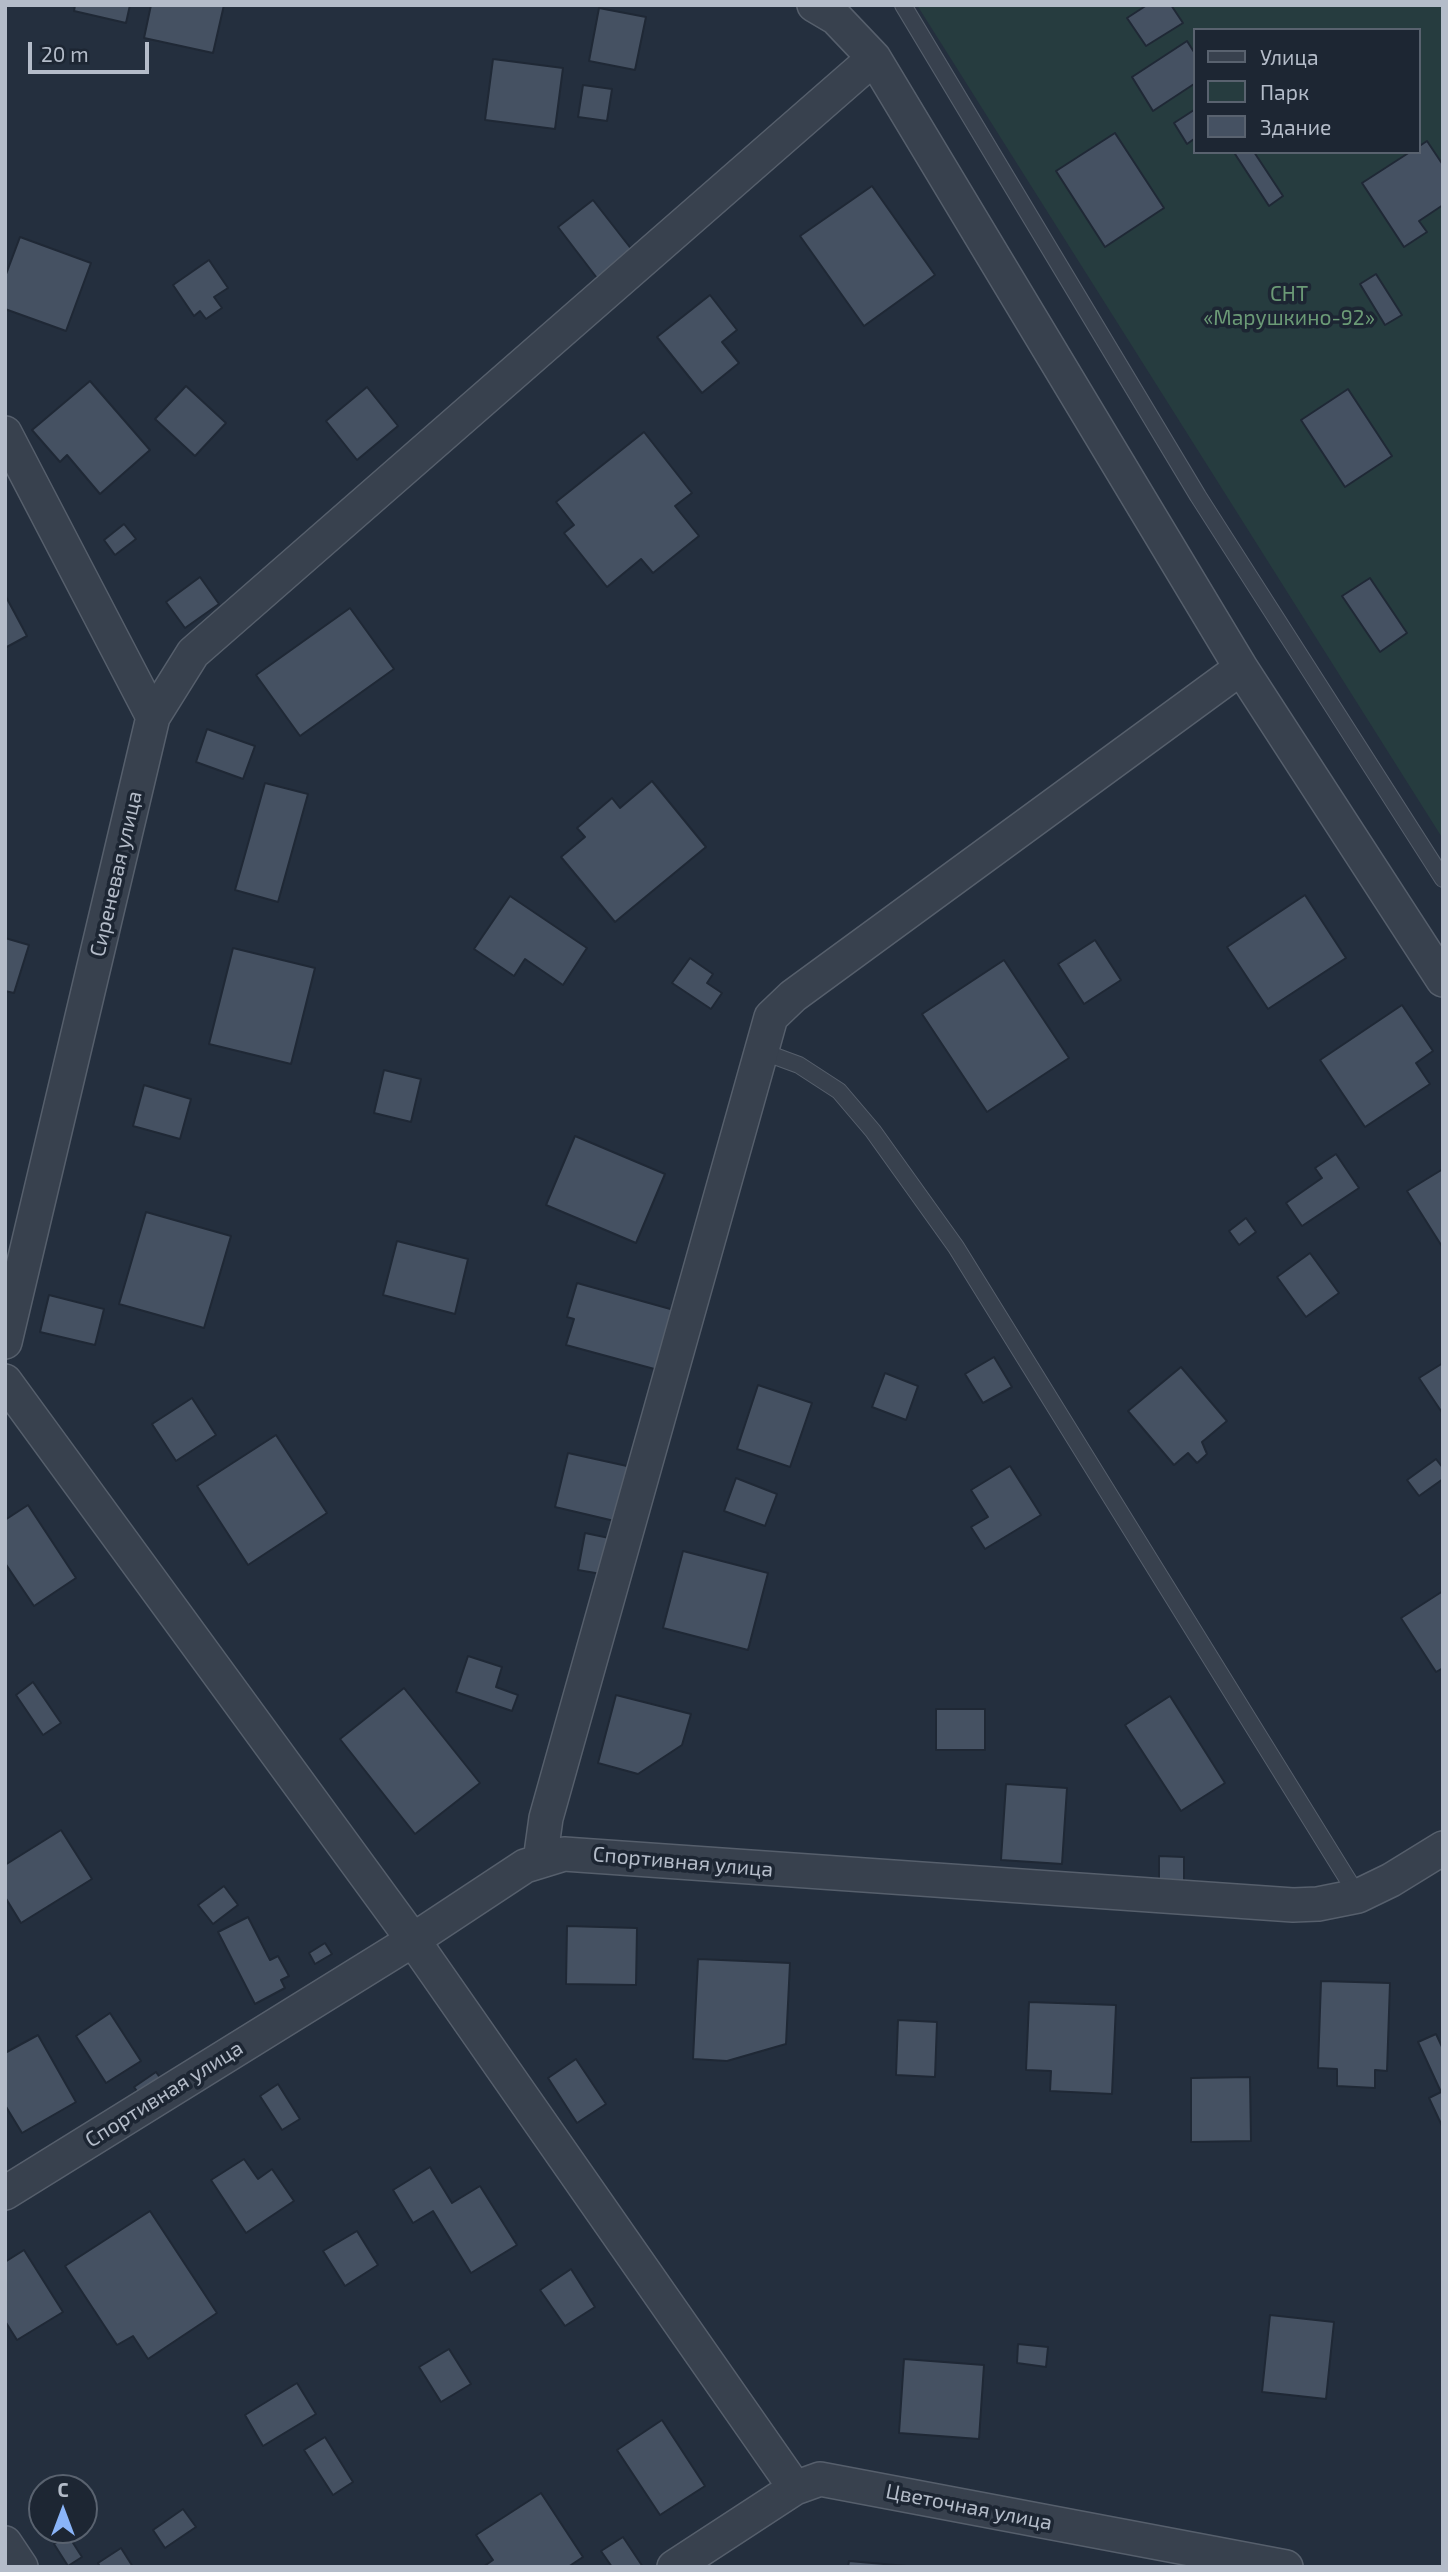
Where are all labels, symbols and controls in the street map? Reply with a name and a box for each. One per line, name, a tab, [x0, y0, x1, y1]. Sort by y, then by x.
scale bar	[32, 28, 152, 72]
legend	[1192, 28, 1420, 154]
text: 20 m	[41, 41, 89, 66]
text: Улица	[1260, 44, 1319, 69]
text: Парк	[1260, 79, 1309, 104]
text: Здание	[1260, 114, 1331, 139]
park label: СНТ «Марушкино-92»	[1203, 281, 1375, 331]
street label: Сиреневая улица	[85, 789, 147, 959]
street label: Спортивная улица	[592, 1842, 774, 1882]
street label: Спортивная улица	[81, 2035, 247, 2153]
north arrow	[28, 2474, 98, 2544]
text: С	[57, 2478, 69, 2501]
street label: Цветочная улица	[884, 2479, 1054, 2535]

